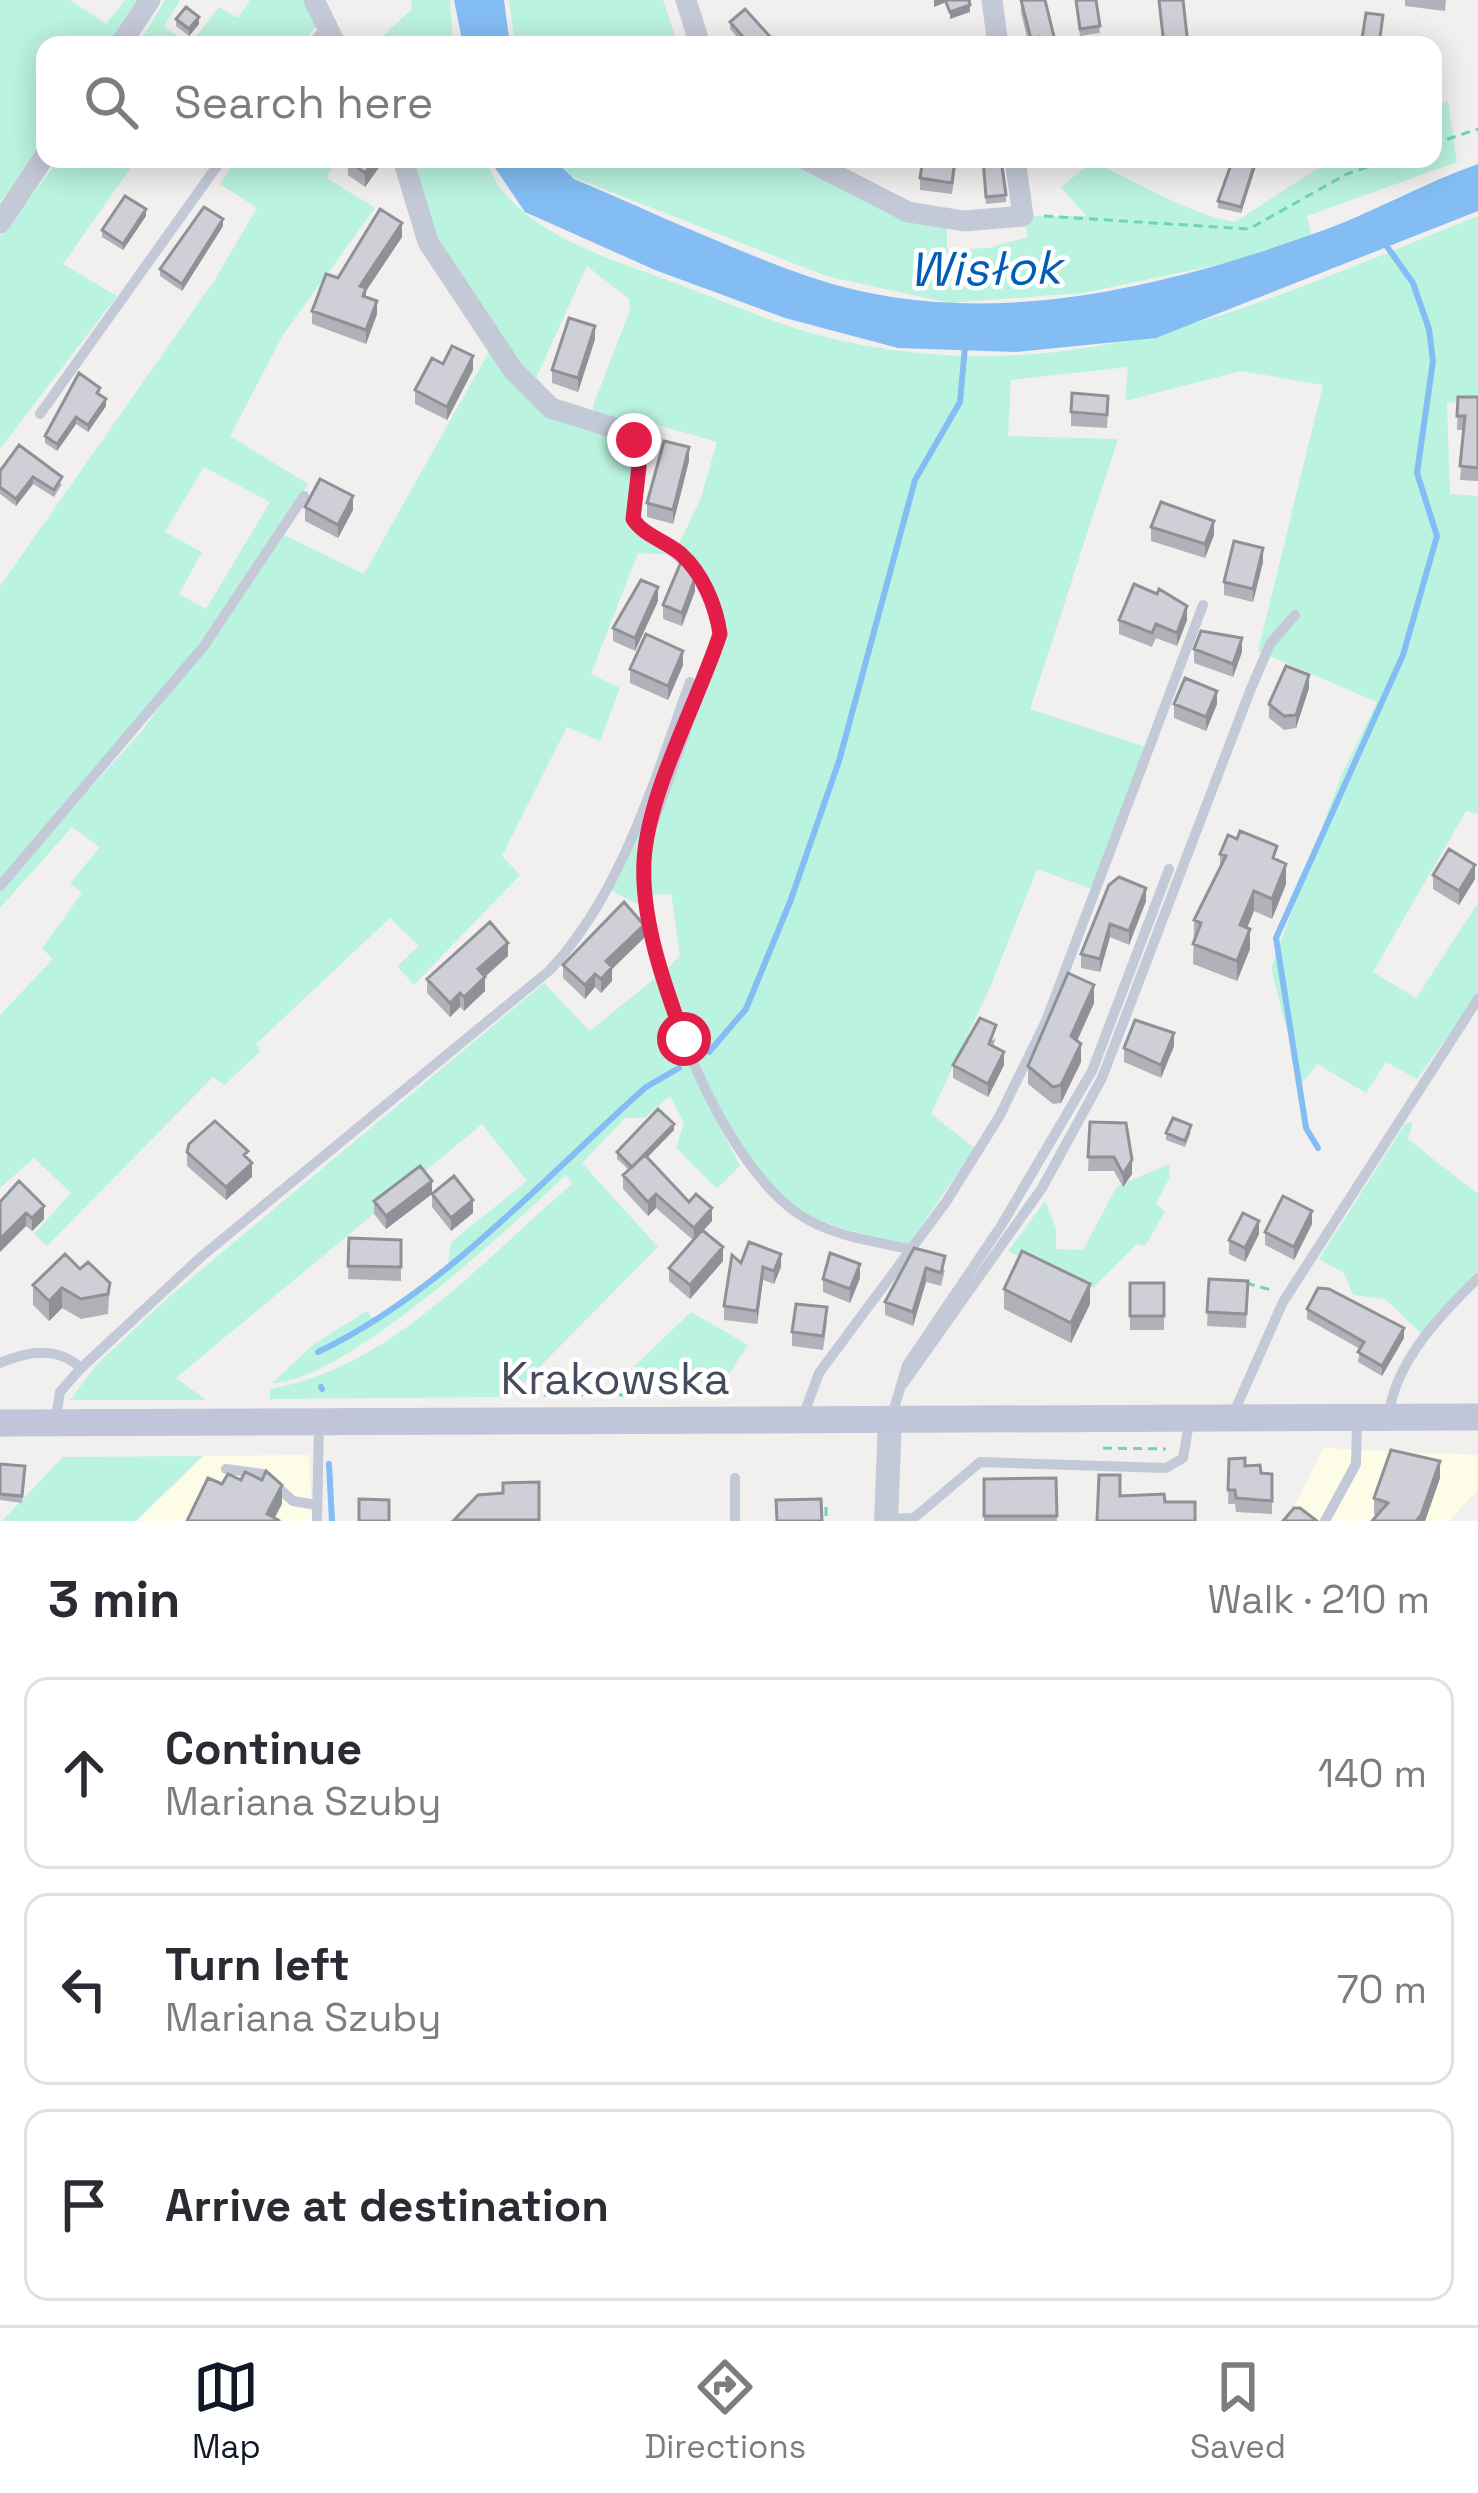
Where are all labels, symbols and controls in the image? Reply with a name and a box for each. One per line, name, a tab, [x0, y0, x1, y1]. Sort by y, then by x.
search box	[36, 36, 1442, 168]
icon: search	[78, 69, 144, 135]
text: Search here	[174, 74, 433, 131]
water label: Wisłok	[908, 237, 1067, 300]
route end	[607, 413, 661, 467]
route start	[657, 1012, 711, 1066]
street label: Krakowska	[500, 1350, 730, 1407]
text: 3 min	[48, 1567, 181, 1632]
text: Walk · 210 m	[1208, 1575, 1430, 1624]
text: Continue	[165, 1720, 362, 1777]
icon: ahead	[51, 1740, 117, 1806]
text: 140 m	[1318, 1749, 1427, 1798]
text: Mariana Szuby	[165, 1777, 441, 1826]
text: Turn left	[165, 1936, 350, 1993]
icon: left	[51, 1956, 117, 2022]
text: 70 m	[1337, 1965, 1427, 2014]
text: Mariana Szuby	[165, 1993, 441, 2042]
icon: arrive	[51, 2172, 117, 2238]
text: Arrive at destination	[165, 2177, 609, 2234]
tab: Map	[192, 2354, 261, 2468]
tab: Directions	[644, 2354, 806, 2468]
tab: Saved	[1190, 2354, 1286, 2468]

